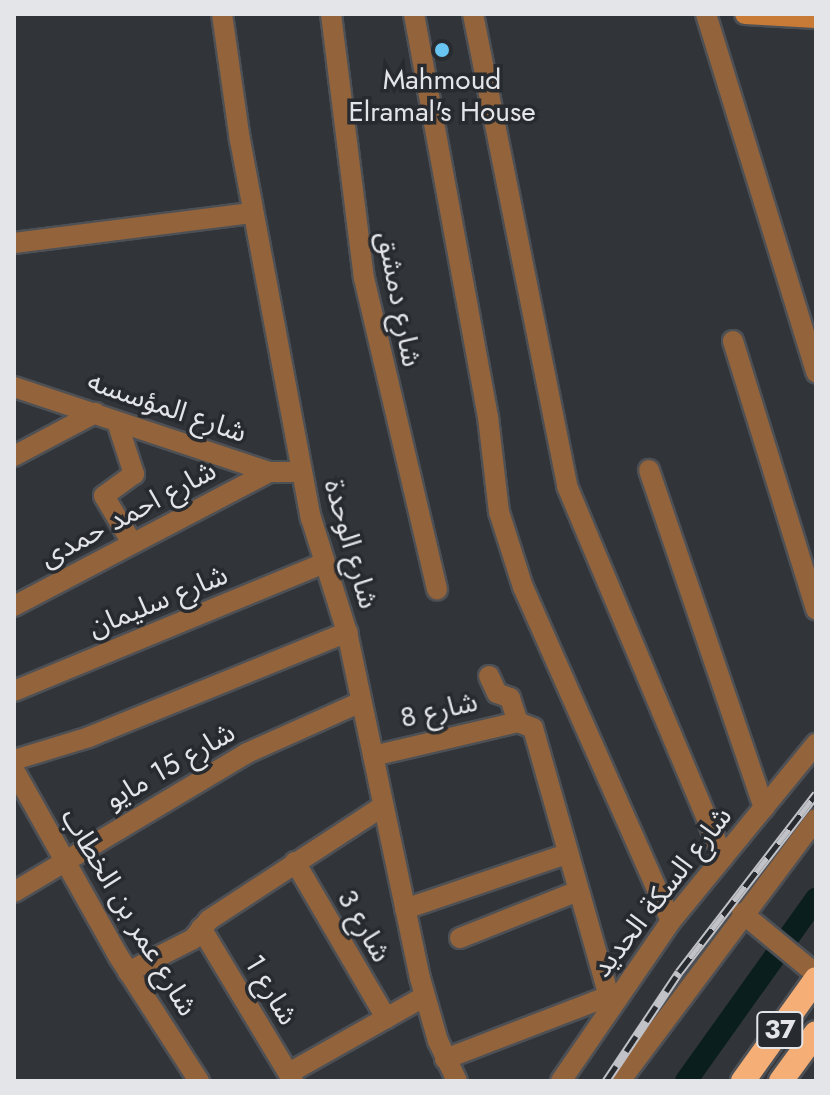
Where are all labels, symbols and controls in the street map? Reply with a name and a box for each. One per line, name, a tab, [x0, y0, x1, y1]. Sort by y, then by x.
marker: Mahmoud Elramal's House	[433, 41, 451, 59]
place label: Mahmoud Elramal's House	[348, 63, 536, 129]
street label: شارع دمشق	[369, 228, 429, 370]
street label: شارع المؤسسه	[83, 364, 251, 450]
street label: شارع احمد حمدى	[34, 454, 222, 574]
street label: شارع الوحدة	[317, 476, 385, 612]
street label: شارع سليمان	[83, 558, 233, 644]
street label: شارع 8	[397, 685, 481, 735]
street label: شارع 15 مايو	[99, 715, 241, 817]
street label: شارع السكة الحديد	[585, 800, 739, 984]
street label: شارع عمر بن الخطاب	[54, 802, 204, 1022]
street label: شارع 3	[330, 884, 398, 968]
street label: شارع 1	[237, 949, 305, 1031]
road number: 37	[756, 1008, 804, 1052]

